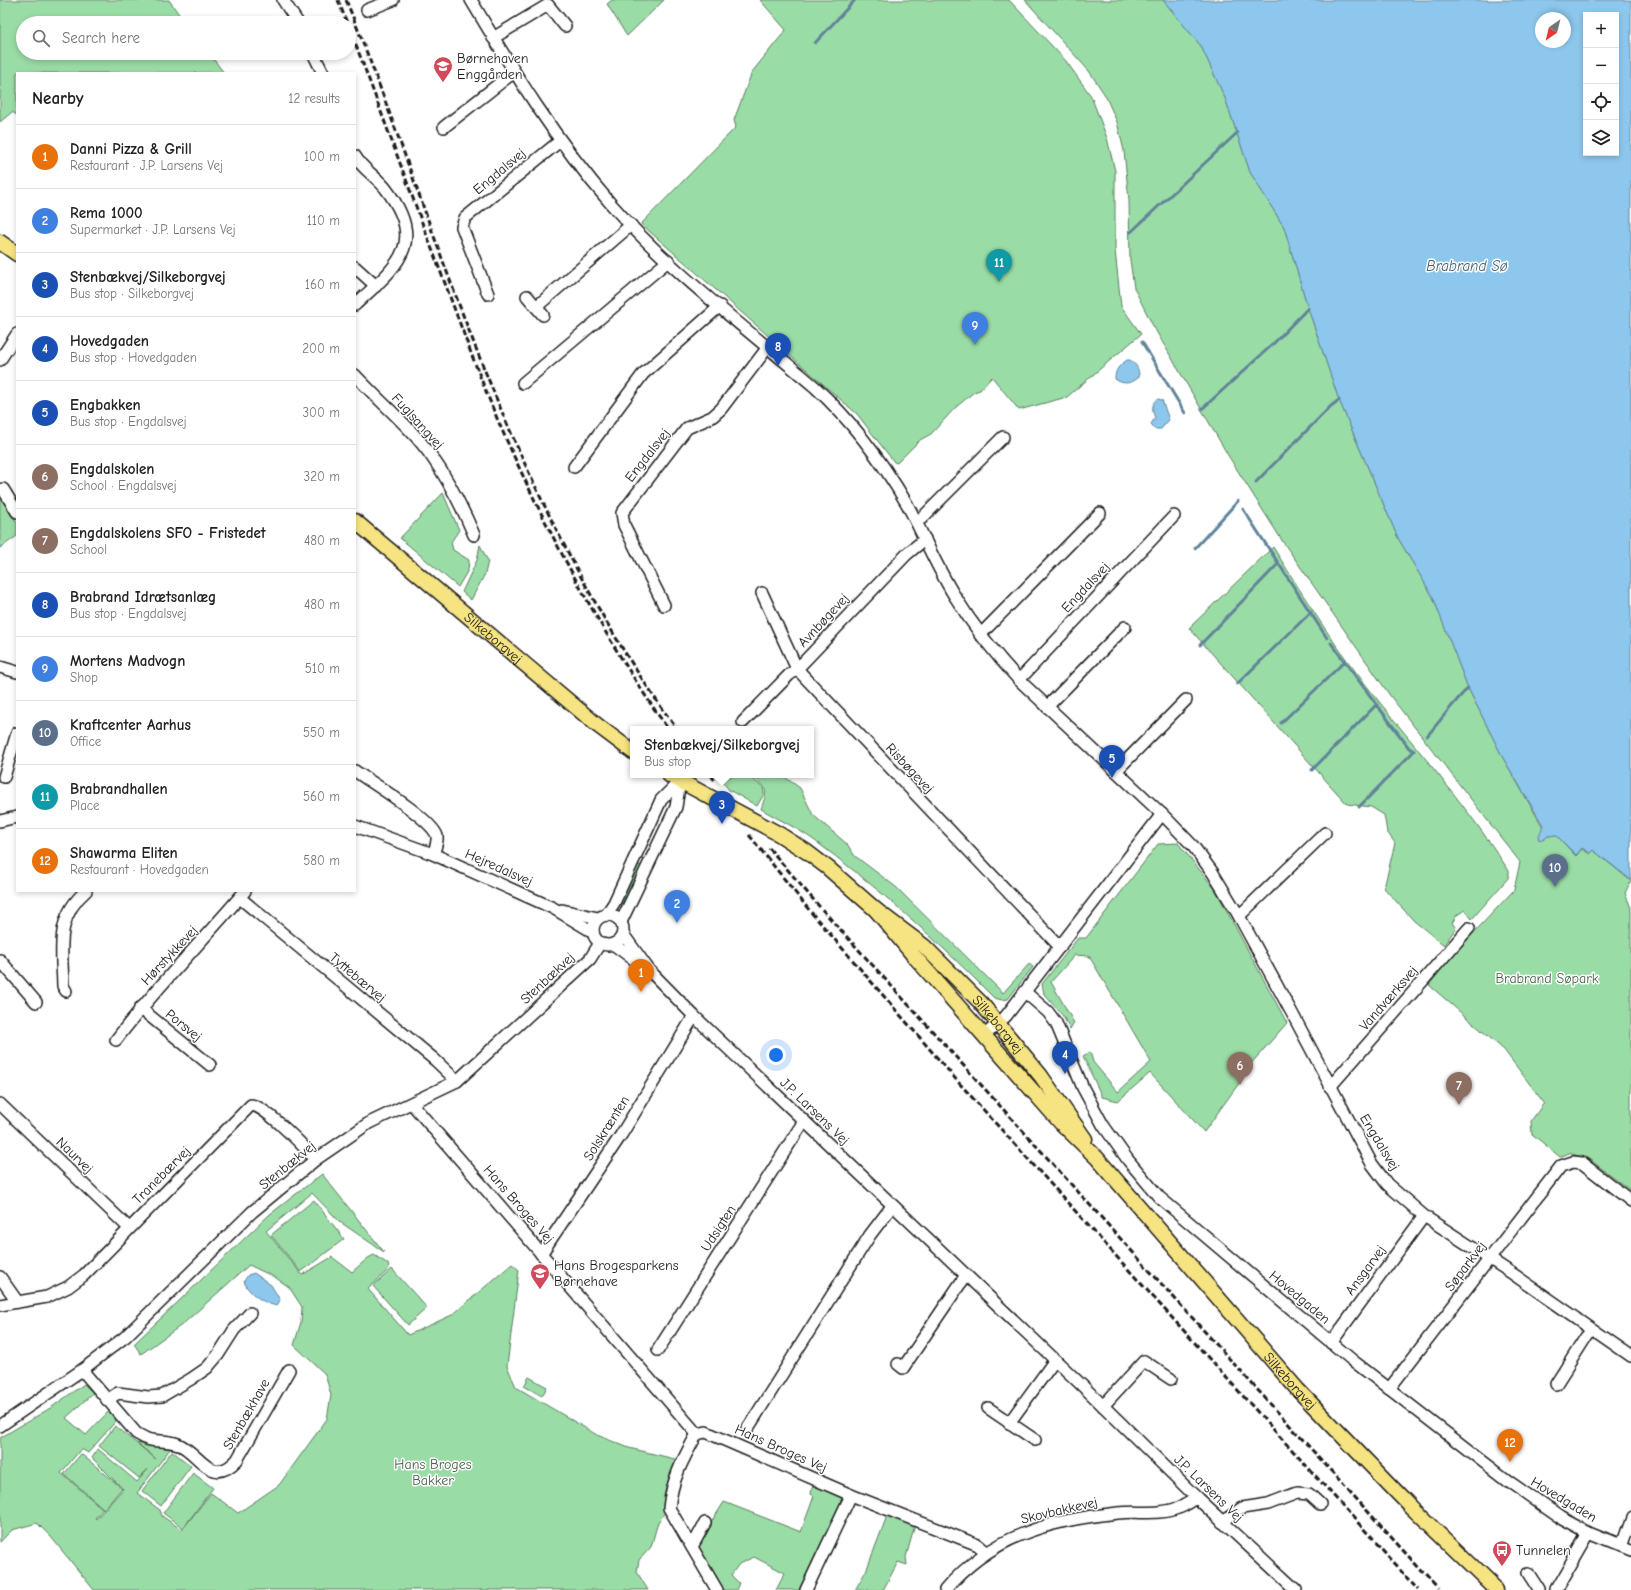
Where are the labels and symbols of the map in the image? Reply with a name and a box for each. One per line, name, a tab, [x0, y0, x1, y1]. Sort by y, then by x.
north arrow	[1535, 12, 1571, 48]
place label: Børnehaven Enggården	[457, 50, 528, 83]
school or university icon: Børnehaven Enggården	[432, 55, 454, 83]
street label: Engdalsvej	[470, 145, 529, 198]
pin: 11	[986, 249, 1012, 282]
water label: Brabrand Sø	[1426, 257, 1508, 275]
pin: 9	[962, 312, 988, 345]
pin: 8	[765, 333, 791, 366]
street label: Fuglsangvej	[388, 390, 447, 453]
street label: Engdalsvej	[621, 425, 673, 485]
street label: Engdalsvej	[1058, 558, 1113, 616]
street label: Avnbøgevej	[794, 590, 852, 651]
street label: Silkeborgvej	[460, 609, 526, 667]
street label: Risbøgevej	[882, 740, 937, 797]
pin: 5	[1099, 745, 1125, 778]
pin: 3	[709, 791, 735, 824]
street label: Hejredalsvej	[462, 845, 535, 890]
pin: 10	[1542, 854, 1568, 887]
pin: 2	[664, 890, 690, 923]
street label: Hørstykkevej	[137, 922, 201, 989]
street label: Tyttebærvej	[326, 949, 389, 1006]
street label: Stenbækvej	[517, 949, 578, 1008]
pin: 1	[628, 959, 654, 992]
street label: Vandværksvej	[1356, 962, 1421, 1034]
park label: Brabrand Søpark	[1495, 970, 1599, 987]
street label: Silkeborgvej	[969, 991, 1027, 1057]
street label: Porsvej	[162, 1006, 205, 1045]
pin: 4	[1052, 1041, 1078, 1074]
your location	[766, 1045, 786, 1065]
pin: 6	[1227, 1052, 1253, 1085]
pin: 7	[1446, 1072, 1472, 1105]
street label: J.P. Larsens Vej	[776, 1074, 853, 1149]
street label: Solskrænten	[580, 1093, 633, 1164]
street label: Engdalsvej	[1356, 1111, 1403, 1174]
street label: Naurvej	[53, 1134, 97, 1177]
street label: Stenbækvej	[256, 1137, 319, 1193]
street label: Tranebærvej	[129, 1143, 194, 1208]
street label: Hans Broges Vej	[480, 1161, 557, 1247]
street label: Udsigten	[697, 1202, 740, 1255]
street label: Søparkvej	[1441, 1238, 1490, 1295]
street label: Ansgarvej	[1342, 1242, 1389, 1299]
place label: Hans Brogesparkens Børnehave	[554, 1257, 679, 1290]
school or university icon: Hans Brogesparkens Børnehave	[529, 1262, 551, 1290]
street label: Hovedgaden	[1266, 1267, 1334, 1328]
street label: Silkeborgvej	[1260, 1349, 1320, 1413]
street label: Stenbækhave	[219, 1376, 274, 1453]
street label: Hans Broges Vej	[732, 1421, 829, 1476]
pin: 12	[1497, 1429, 1523, 1462]
street label: J.P. Larsens Vej	[1170, 1451, 1247, 1526]
park label: Hans Broges Bakker	[394, 1456, 472, 1489]
street label: Hovedgaden	[1528, 1473, 1600, 1526]
street label: Skovbakkevej	[1019, 1493, 1099, 1528]
bus stop icon: Tunnelen	[1491, 1539, 1513, 1567]
place label: Tunnelen	[1516, 1542, 1571, 1559]

